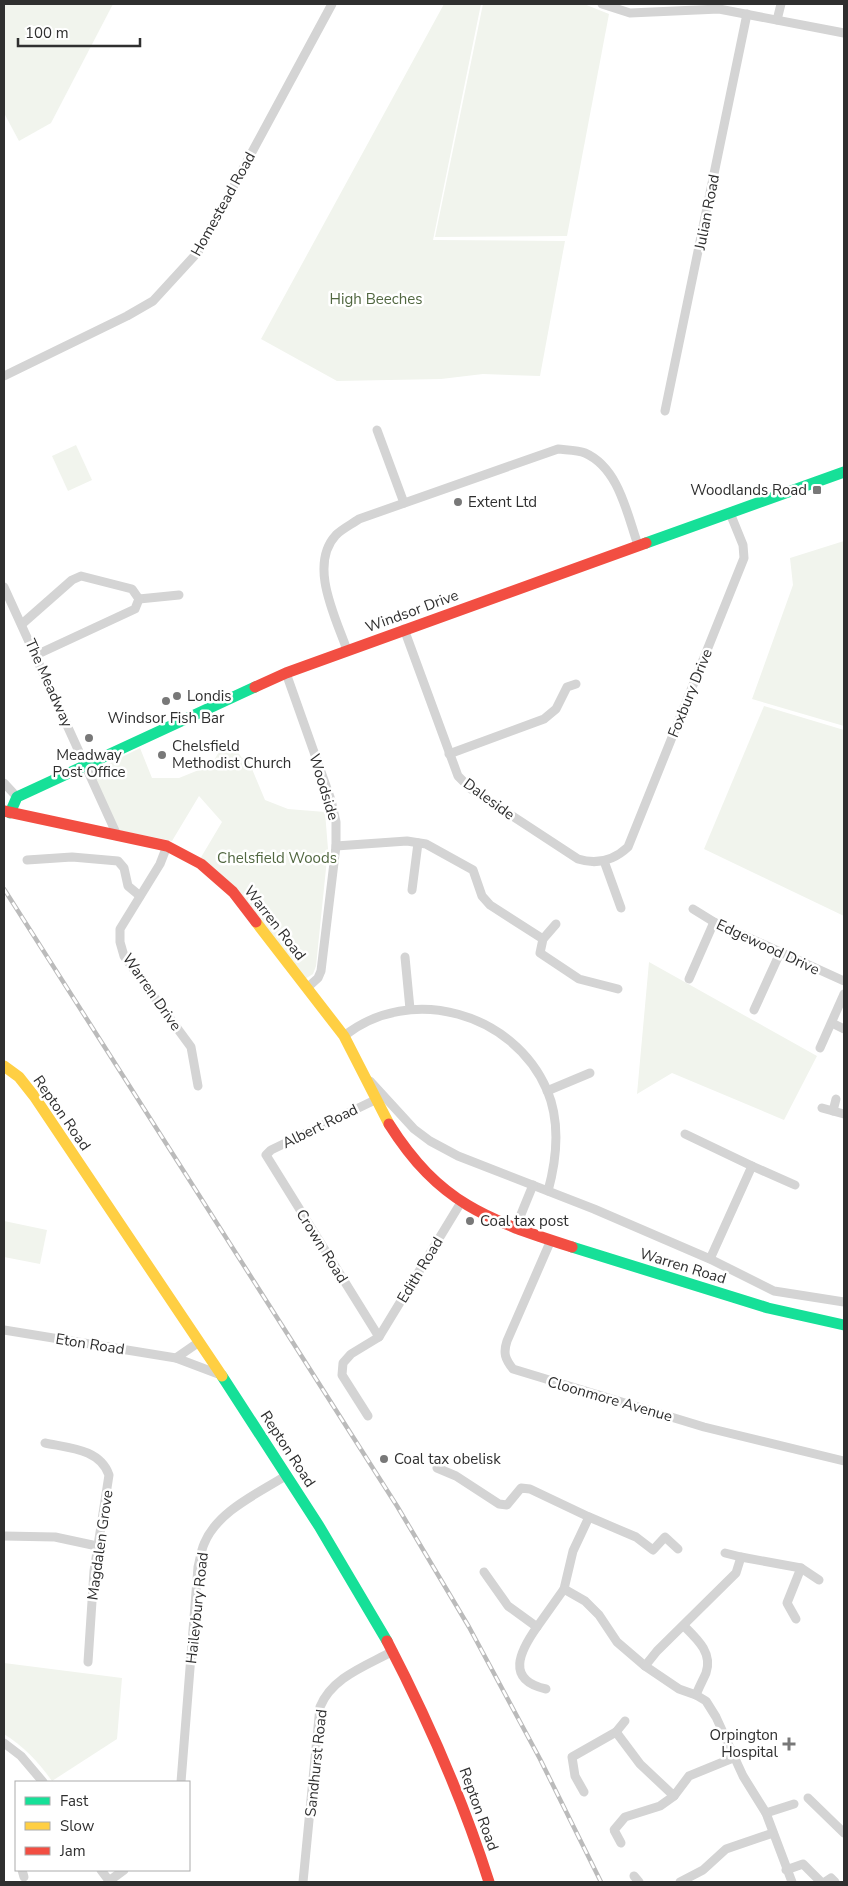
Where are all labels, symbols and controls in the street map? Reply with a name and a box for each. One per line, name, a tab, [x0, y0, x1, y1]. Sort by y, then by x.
scale bar	[18, 15, 140, 47]
text: 100 m	[25, 23, 69, 43]
street label: Homestead Road	[186, 148, 260, 260]
street label: Julian Road	[690, 173, 724, 252]
park label: High Beeches	[330, 289, 422, 309]
place label: Woodlands Road	[690, 480, 807, 500]
marker: Woodlands Road	[811, 484, 823, 496]
place label: Extent Ltd	[468, 492, 537, 512]
marker: Extent Ltd	[452, 496, 464, 508]
street label: Windsor Drive	[363, 585, 461, 637]
street label: The Meadway	[21, 636, 78, 731]
street label: Foxbury Drive	[663, 646, 717, 740]
place label: Londis	[187, 686, 231, 706]
marker: Londis	[171, 690, 183, 702]
marker: Windsor Fish Bar	[160, 695, 172, 707]
place label: Windsor Fish Bar	[108, 708, 225, 728]
marker: Meadway Post Office	[83, 732, 95, 744]
place label: Chelsfield Methodist Church	[172, 736, 291, 773]
place label: Meadway Post Office	[52, 745, 126, 782]
marker: Chelsfield Methodist Church	[156, 749, 168, 761]
street label: Woodside	[304, 751, 344, 823]
street label: Daleside	[459, 774, 519, 824]
park label: Chelsfield Woods	[217, 848, 337, 868]
street label: Warren Road	[240, 882, 310, 964]
street label: Edgewood Drive	[713, 914, 823, 980]
street label: Warren Drive	[118, 949, 186, 1035]
street label: Repton Road	[29, 1072, 95, 1154]
street label: Albert Road	[279, 1099, 361, 1153]
street label: Crown Road	[291, 1205, 353, 1287]
place label: Coal tax post	[480, 1211, 569, 1231]
marker: Coal tax post	[464, 1215, 476, 1227]
street label: Edith Road	[393, 1233, 447, 1307]
street label: Warren Road	[637, 1243, 729, 1289]
street label: Eton Road	[54, 1329, 126, 1359]
street label: Cloonmore Avenue	[545, 1372, 675, 1426]
street label: Repton Road	[256, 1407, 320, 1491]
place label: Coal tax obelisk	[394, 1449, 501, 1469]
marker: Coal tax obelisk	[378, 1453, 390, 1465]
street label: Magdalen Grove	[82, 1489, 118, 1601]
street label: Haileybury Road	[181, 1551, 213, 1665]
street label: Sandhurst Road	[300, 1708, 332, 1818]
place label: Orpington Hospital	[710, 1725, 779, 1762]
marker: Orpington Hospital	[782, 1737, 796, 1751]
street label: Repton Road	[455, 1765, 503, 1853]
legend	[15, 1781, 190, 1871]
text: Fast	[60, 1791, 89, 1811]
text: Slow	[60, 1816, 95, 1836]
text: Jam	[59, 1841, 86, 1861]

